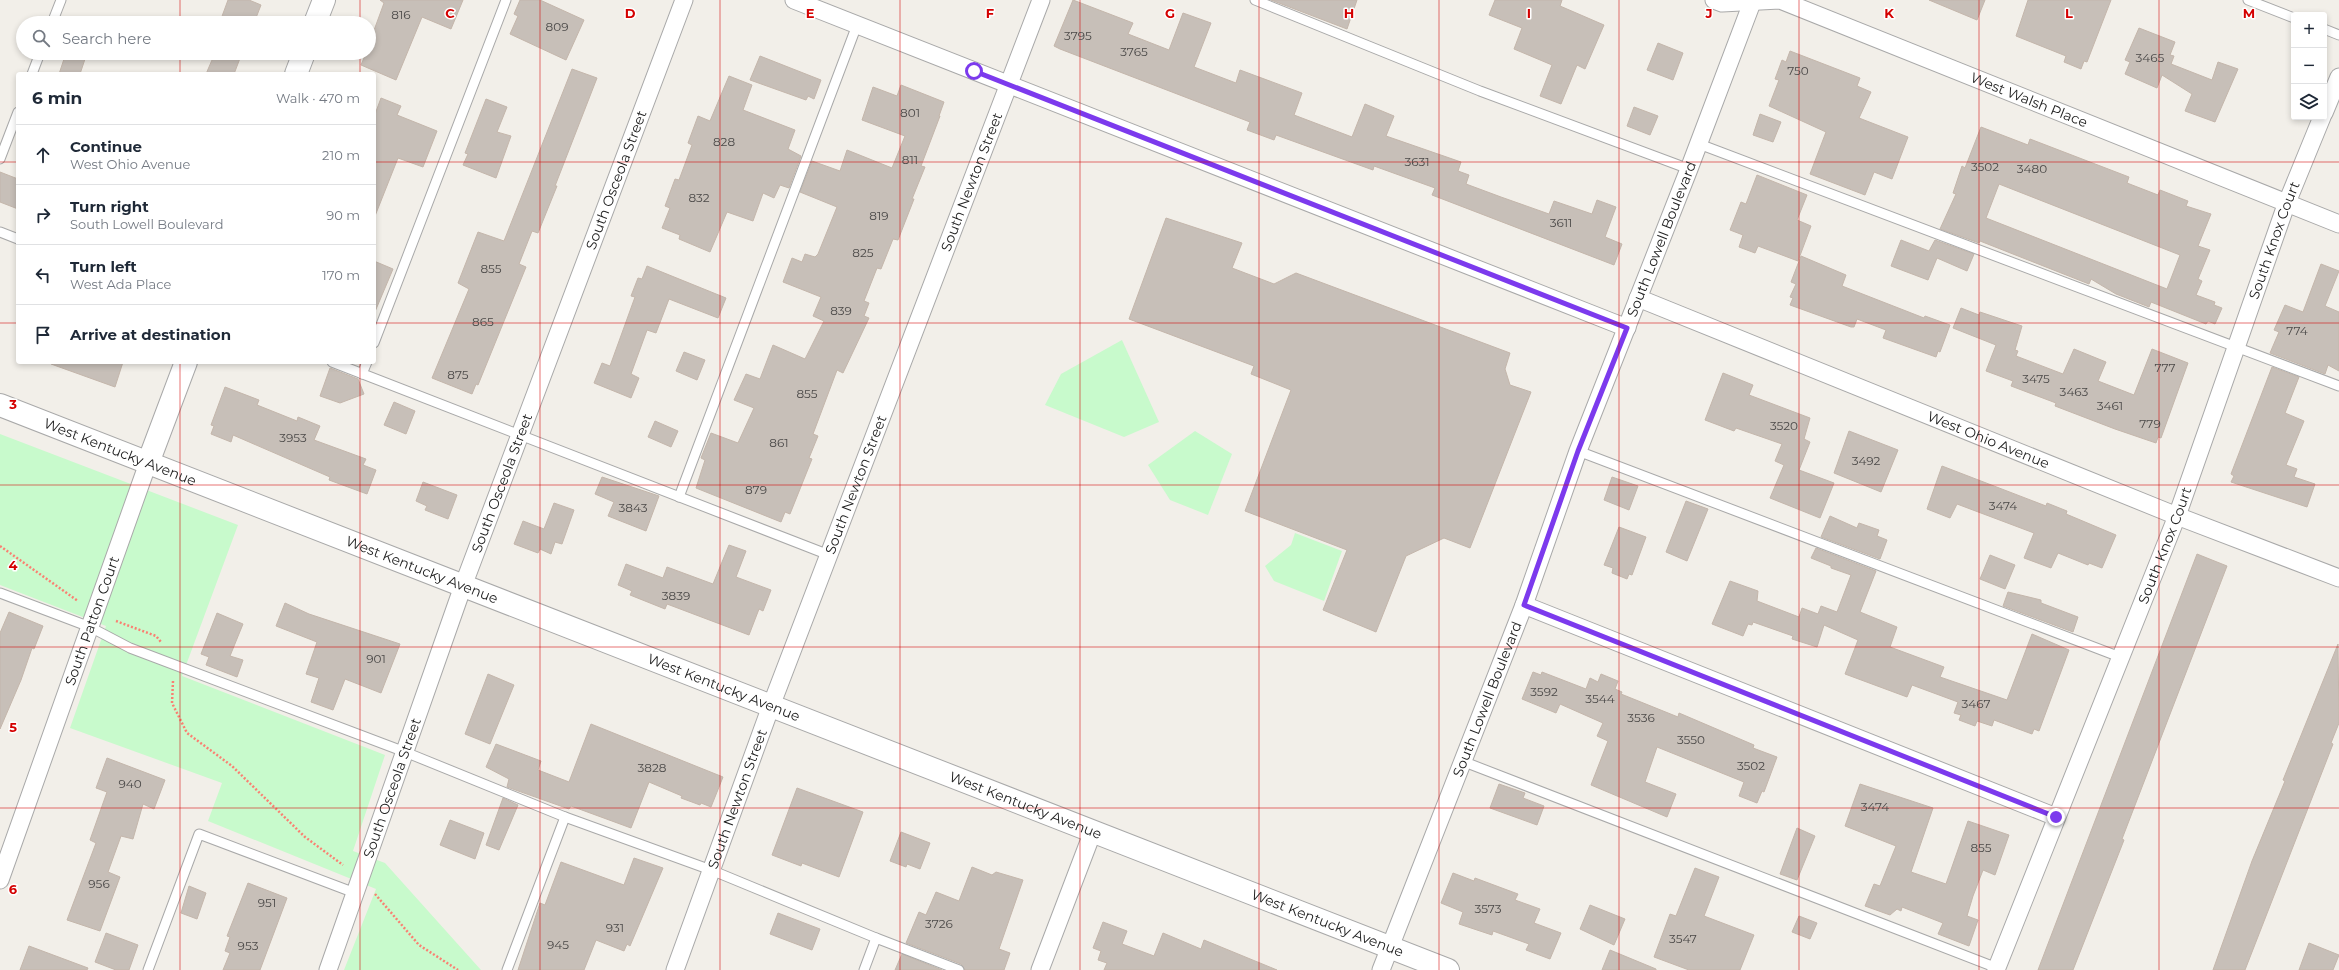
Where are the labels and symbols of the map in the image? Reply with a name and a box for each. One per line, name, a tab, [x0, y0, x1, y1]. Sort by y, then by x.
text: C	[445, 5, 455, 21]
text: D	[625, 5, 636, 21]
text: E	[806, 5, 815, 21]
text: F	[986, 5, 994, 21]
text: G	[1165, 5, 1175, 21]
text: H	[1344, 5, 1354, 21]
text: I	[1527, 5, 1531, 21]
text: J	[1704, 5, 1713, 21]
text: K	[1884, 5, 1894, 21]
text: L	[2065, 5, 2073, 21]
text: M	[2243, 5, 2255, 21]
house number: 816	[391, 7, 411, 22]
house number: 809	[546, 19, 568, 34]
house number: 3795	[1064, 28, 1092, 43]
house number: 3765	[1120, 44, 1148, 59]
house number: 3465	[2136, 50, 2165, 65]
route start	[965, 62, 983, 80]
house number: 750	[1787, 63, 1809, 78]
street label: West Walsh Place	[1968, 68, 2090, 131]
house number: 801	[900, 105, 920, 120]
street label: South Osceola Street	[582, 108, 651, 252]
street label: South Newton Street	[937, 110, 1006, 254]
house number: 828	[713, 134, 735, 149]
house number: 811	[902, 152, 918, 167]
house number: 3631	[1404, 154, 1430, 169]
street label: South Lowell Boulevard	[1623, 159, 1700, 319]
house number: 3502	[1971, 159, 1999, 174]
house number: 3480	[2017, 161, 2047, 176]
street label: South Knox Court	[2245, 178, 2304, 302]
house number: 832	[688, 190, 710, 205]
house number: 819	[869, 208, 889, 223]
house number: 3611	[1550, 215, 1572, 230]
house number: 825	[852, 245, 874, 260]
house number: 855	[480, 261, 502, 276]
house number: 839	[830, 303, 852, 318]
house number: 865	[472, 314, 494, 329]
house number: 774	[2286, 323, 2308, 338]
house number: 777	[2154, 360, 2176, 375]
house number: 875	[447, 367, 469, 382]
house number: 3475	[2022, 371, 2050, 386]
house number: 3463	[2060, 384, 2089, 399]
house number: 855	[796, 386, 818, 401]
text: 3	[8, 396, 17, 412]
house number: 3461	[2097, 398, 2123, 413]
street label: West Ohio Avenue	[1925, 407, 2052, 472]
street label: South Osceola Street	[467, 411, 536, 555]
street label: South Newton Street	[821, 412, 891, 557]
street label: West Kentucky Avenue	[41, 414, 199, 490]
house number: 779	[2139, 416, 2161, 431]
house number: 3520	[1770, 418, 1798, 433]
house number: 3953	[279, 430, 307, 445]
house number: 861	[769, 435, 789, 450]
house number: 3492	[1852, 453, 1881, 468]
house number: 879	[745, 482, 767, 497]
street label: South Knox Court	[2134, 484, 2196, 606]
house number: 3474	[1989, 498, 2017, 513]
house number: 3843	[619, 500, 648, 515]
street label: West Kentucky Avenue	[343, 532, 501, 608]
street label: South Patton Court	[61, 553, 123, 688]
text: 4	[9, 557, 18, 573]
house number: 3839	[662, 588, 690, 603]
street label: South Lowell Boulevard	[1449, 619, 1526, 779]
street label: West Kentucky Avenue	[645, 650, 803, 725]
house number: 901	[366, 651, 386, 666]
house number: 3592	[1530, 684, 1558, 699]
house number: 3544	[1585, 691, 1615, 706]
house number: 3467	[1962, 696, 1990, 711]
house number: 3536	[1627, 710, 1655, 725]
street label: South Osceola Street	[359, 715, 425, 860]
text: 5	[9, 719, 17, 735]
street label: South Newton Street	[704, 726, 771, 871]
house number: 3550	[1677, 732, 1705, 747]
house number: 3502	[1737, 758, 1765, 773]
house number: 3828	[638, 760, 667, 775]
street label: West Kentucky Avenue	[947, 767, 1104, 843]
house number: 940	[118, 776, 142, 791]
house number: 3474	[1861, 799, 1889, 814]
route end	[2047, 808, 2065, 826]
house number: 855	[1970, 840, 1992, 855]
house number: 956	[88, 876, 110, 891]
text: 6	[9, 881, 18, 897]
street label: West Kentucky Avenue	[1249, 885, 1406, 961]
house number: 951	[258, 895, 276, 910]
house number: 3573	[1474, 901, 1502, 916]
house number: 3726	[925, 916, 953, 931]
house number: 931	[606, 920, 624, 935]
house number: 3547	[1669, 931, 1697, 946]
house number: 945	[547, 937, 569, 952]
house number: 953	[238, 938, 259, 953]

